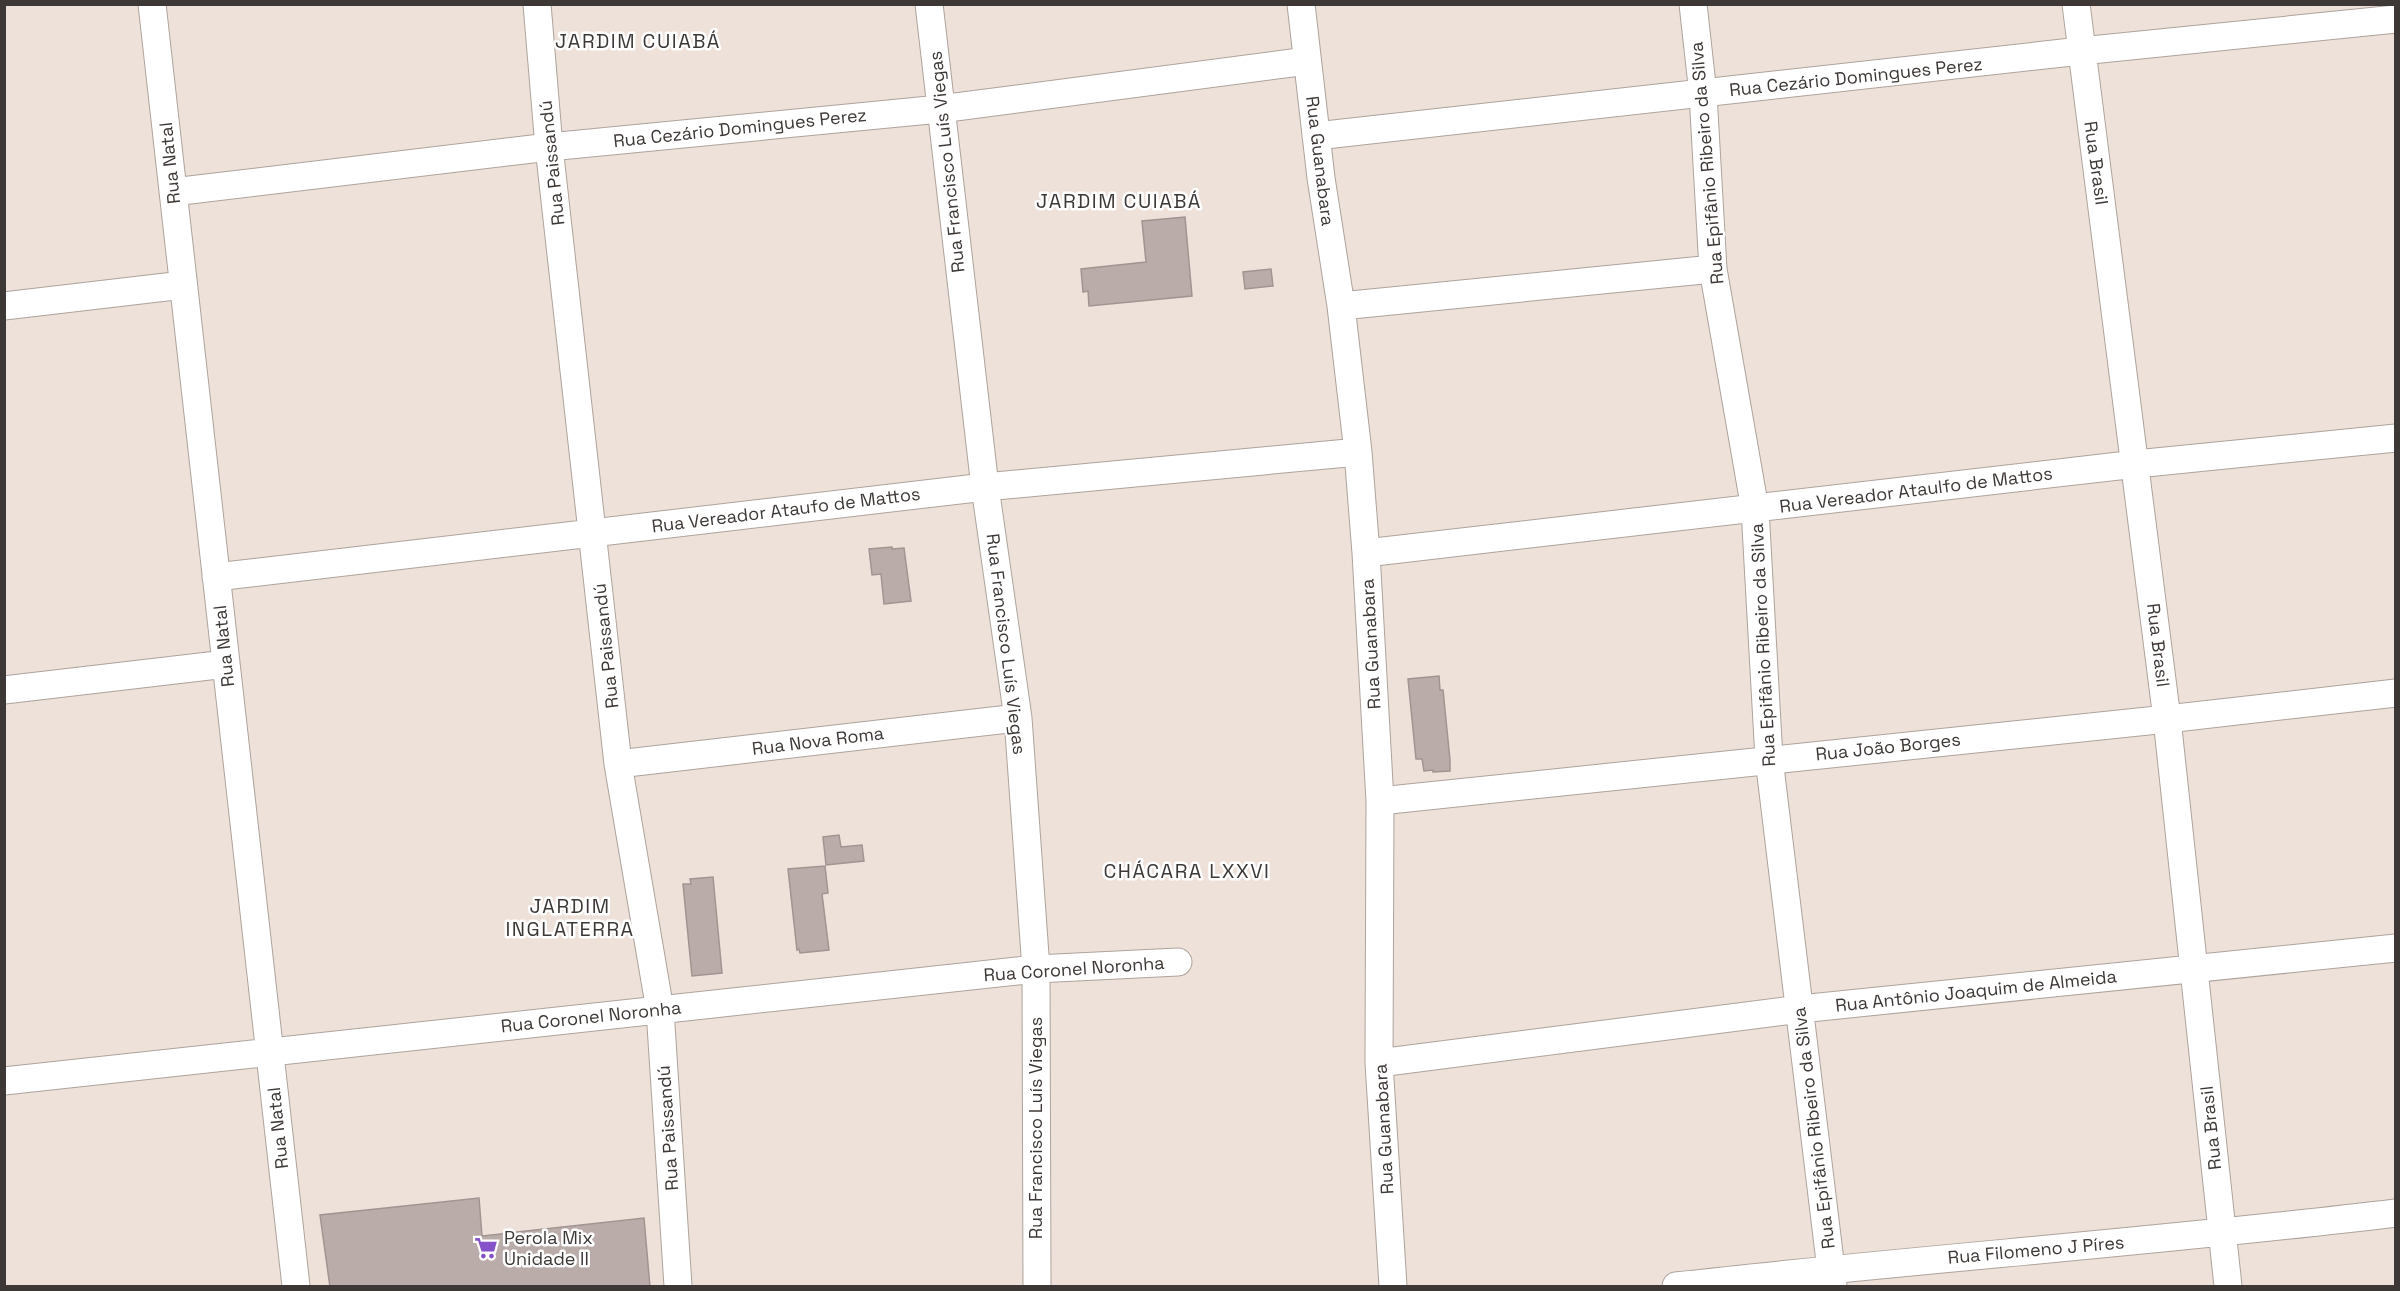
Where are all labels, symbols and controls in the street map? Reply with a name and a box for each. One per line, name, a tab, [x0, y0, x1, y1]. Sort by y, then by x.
district label: JARDIM CUIABÁ	[555, 28, 721, 54]
street label: Rua Epifânio Ribeiro da Silva	[1684, 41, 1729, 285]
street label: Rua Francisco Luís Viegas	[923, 50, 970, 274]
street label: Rua Cezário Domingues Perez	[1728, 52, 1984, 101]
street label: Rua Guanabara	[1301, 95, 1340, 227]
street label: Rua Paissandú	[534, 99, 570, 227]
street label: Rua Cezário Domingues Perez	[612, 103, 868, 152]
street label: Rua Brasil	[2079, 120, 2114, 206]
street label: Rua Natal	[154, 121, 185, 205]
district label: JARDIM CUIABÁ	[1036, 188, 1202, 214]
street label: Rua Vereador Ataulfo de Mattos	[1778, 461, 2054, 518]
street label: Rua Vereador Ataufo de Mattos	[650, 482, 922, 537]
street label: Rua Epifânio Ribeiro da Silva	[1745, 523, 1780, 767]
street label: Rua Francisco Luís Viegas	[982, 532, 1031, 756]
street label: Rua Guanabara	[1356, 578, 1385, 710]
street label: Rua Paissandú	[588, 582, 624, 710]
street label: Rua Brasil	[2142, 602, 2175, 688]
street label: Rua Natal	[208, 604, 239, 688]
street label: Rua Nova Roma	[751, 721, 885, 760]
street label: Rua João Borges	[1814, 727, 1962, 766]
district label: CHÁCARA LXXVI	[1104, 858, 1270, 884]
district label: JARDIM INGLATERRA	[505, 893, 635, 942]
street label: Rua Coronel Noronha	[983, 951, 1165, 986]
street label: Rua Antônio Joaquim de Almeida	[1834, 964, 2118, 1017]
street label: Rua Coronel Noronha	[500, 996, 682, 1037]
street label: Rua Epifânio Ribeiro da Silva	[1787, 1006, 1840, 1250]
street label: Rua Francisco Luís Viegas	[1024, 1017, 1047, 1239]
street label: Rua Guanabara	[1369, 1063, 1398, 1195]
street label: Rua Paissandú	[652, 1065, 683, 1191]
street label: Rua Brasil	[2195, 1085, 2226, 1171]
street label: Rua Natal	[262, 1086, 293, 1170]
place label: Perola Mix Unidade II	[504, 1226, 593, 1270]
street label: Rua Filomeno J Píres	[1947, 1230, 2125, 1269]
supermarket icon: Perola Mix Unidade II	[473, 1235, 499, 1261]

